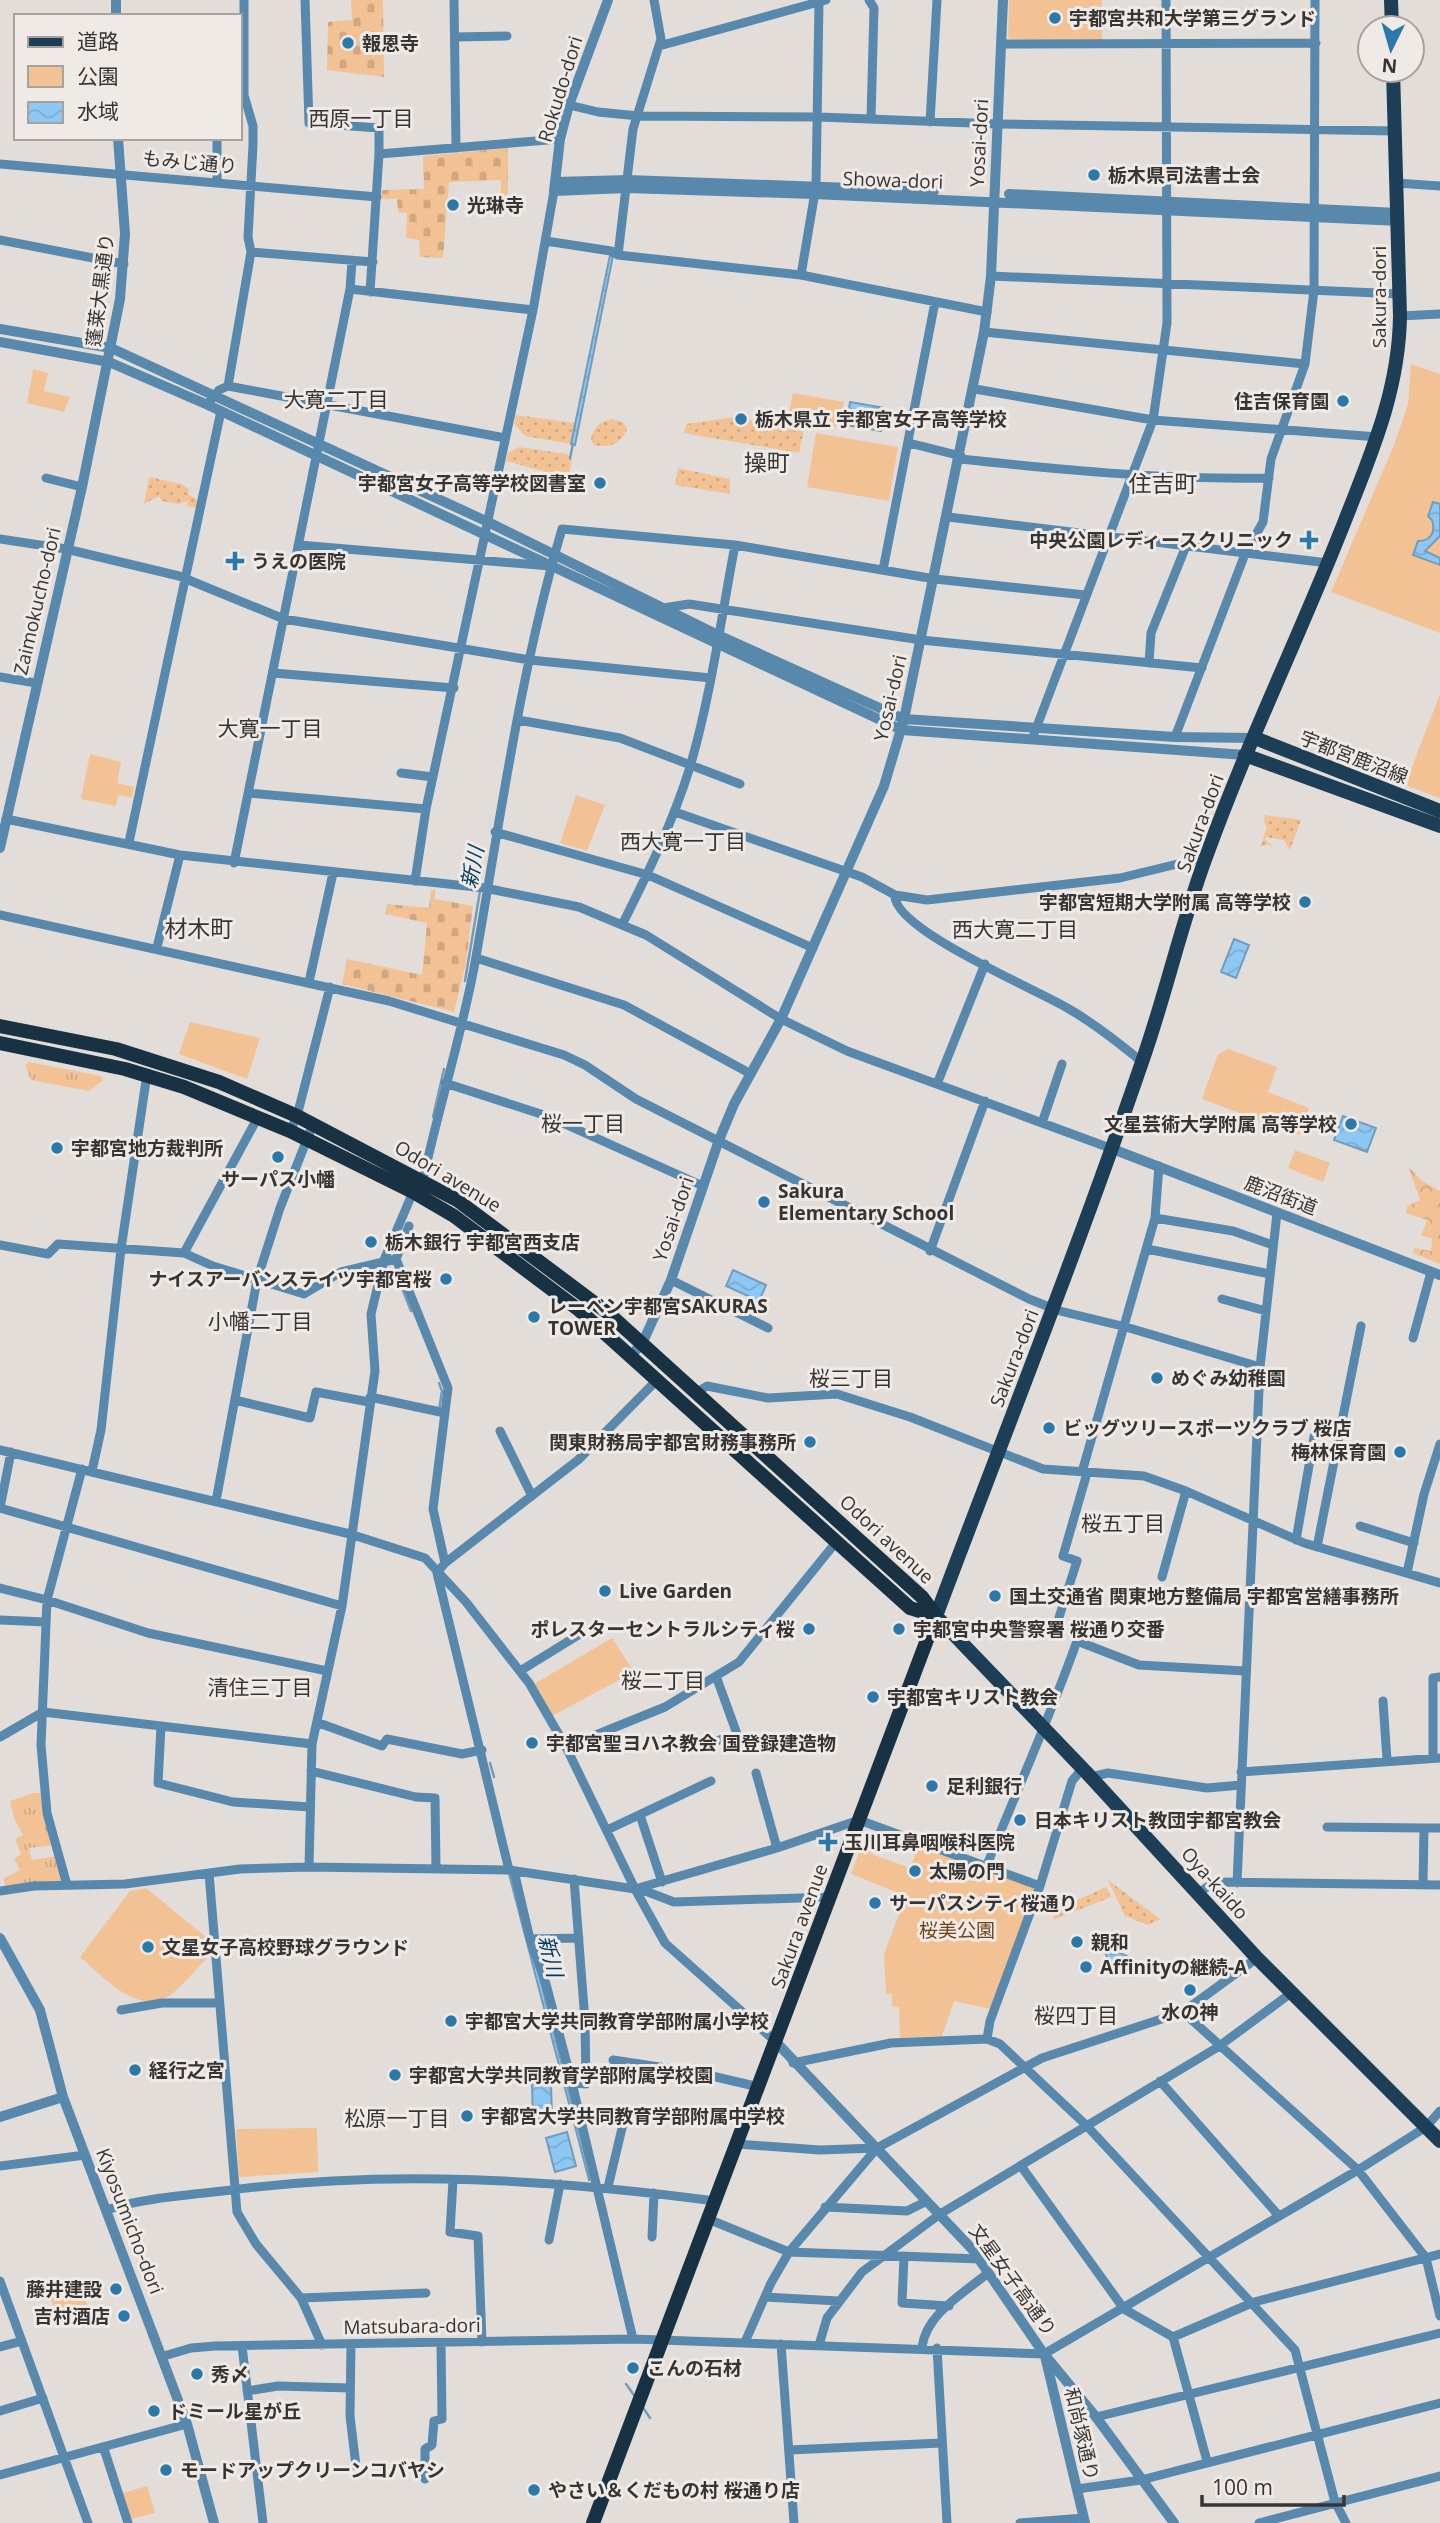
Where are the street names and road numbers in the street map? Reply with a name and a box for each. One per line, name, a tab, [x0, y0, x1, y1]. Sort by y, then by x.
street label: Rokudo-dori	[532, 33, 588, 145]
street label: Yosai-dori	[964, 98, 994, 188]
street label: もみじ通り	[142, 145, 238, 179]
street label: Showa-dori	[842, 165, 944, 195]
street label: 蓬莱大黒通り	[80, 232, 120, 348]
street label: Sakura-dori	[1366, 246, 1392, 348]
street label: Zaimokucho-dori	[7, 525, 67, 677]
street label: Yosai-dori	[867, 652, 913, 744]
street label: 宇都宮鹿沼線	[1296, 724, 1412, 790]
street label: Sakura-dori	[1170, 770, 1230, 876]
street label: Odori avenue	[390, 1134, 506, 1218]
street label: 鹿沼街道	[1241, 1169, 1321, 1221]
street label: Yosai-dori	[646, 1173, 700, 1265]
street label: Sakura-dori	[983, 1305, 1045, 1411]
street label: Odori avenue	[834, 1489, 940, 1589]
street label: Oya-kaido	[1175, 1841, 1255, 1925]
street label: Sakura avenue	[764, 1860, 834, 1992]
street label: Kiyosumicho-dori	[90, 2144, 170, 2298]
street label: 文星女子高通り	[963, 2219, 1063, 2341]
street label: Matsubara-dori	[343, 2312, 481, 2340]
street label: 和尚塚通り	[1059, 2385, 1105, 2483]

